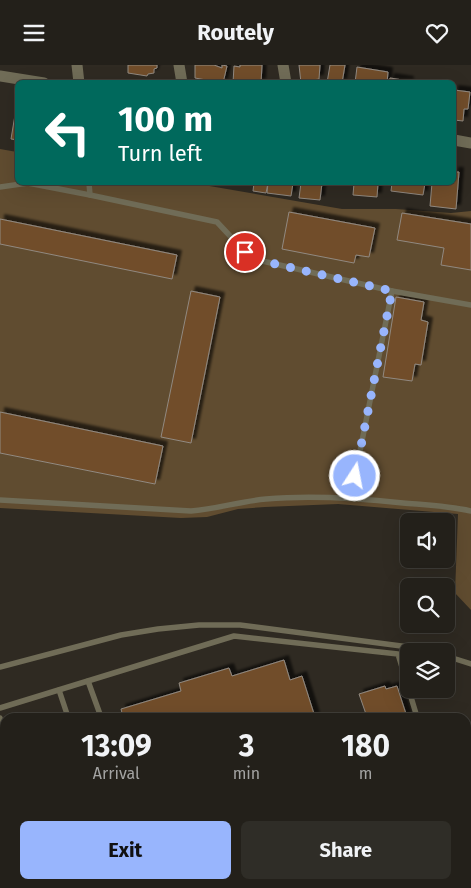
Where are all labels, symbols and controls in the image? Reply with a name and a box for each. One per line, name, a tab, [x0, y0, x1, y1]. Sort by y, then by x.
icon: menu	[20, 19, 48, 47]
text: Routely	[197, 19, 274, 46]
icon: heart	[423, 19, 451, 47]
text: 100 m	[118, 98, 213, 140]
icon: left	[35, 100, 100, 165]
text: Turn left	[118, 140, 202, 167]
pin	[224, 231, 266, 273]
icon: arrive	[231, 238, 259, 266]
position arrow	[328, 449, 380, 501]
map controls	[400, 513, 455, 698]
button: sound	[400, 513, 455, 568]
button: search	[400, 578, 455, 633]
button: layers	[400, 643, 455, 698]
text: 13:09	[81, 728, 152, 764]
text: 3	[239, 728, 254, 764]
text: 180	[341, 728, 390, 764]
text: Arrival	[93, 764, 140, 783]
text: min	[233, 764, 260, 783]
text: m	[359, 764, 372, 783]
button: Exit	[20, 821, 231, 879]
button: Share	[241, 821, 451, 879]

